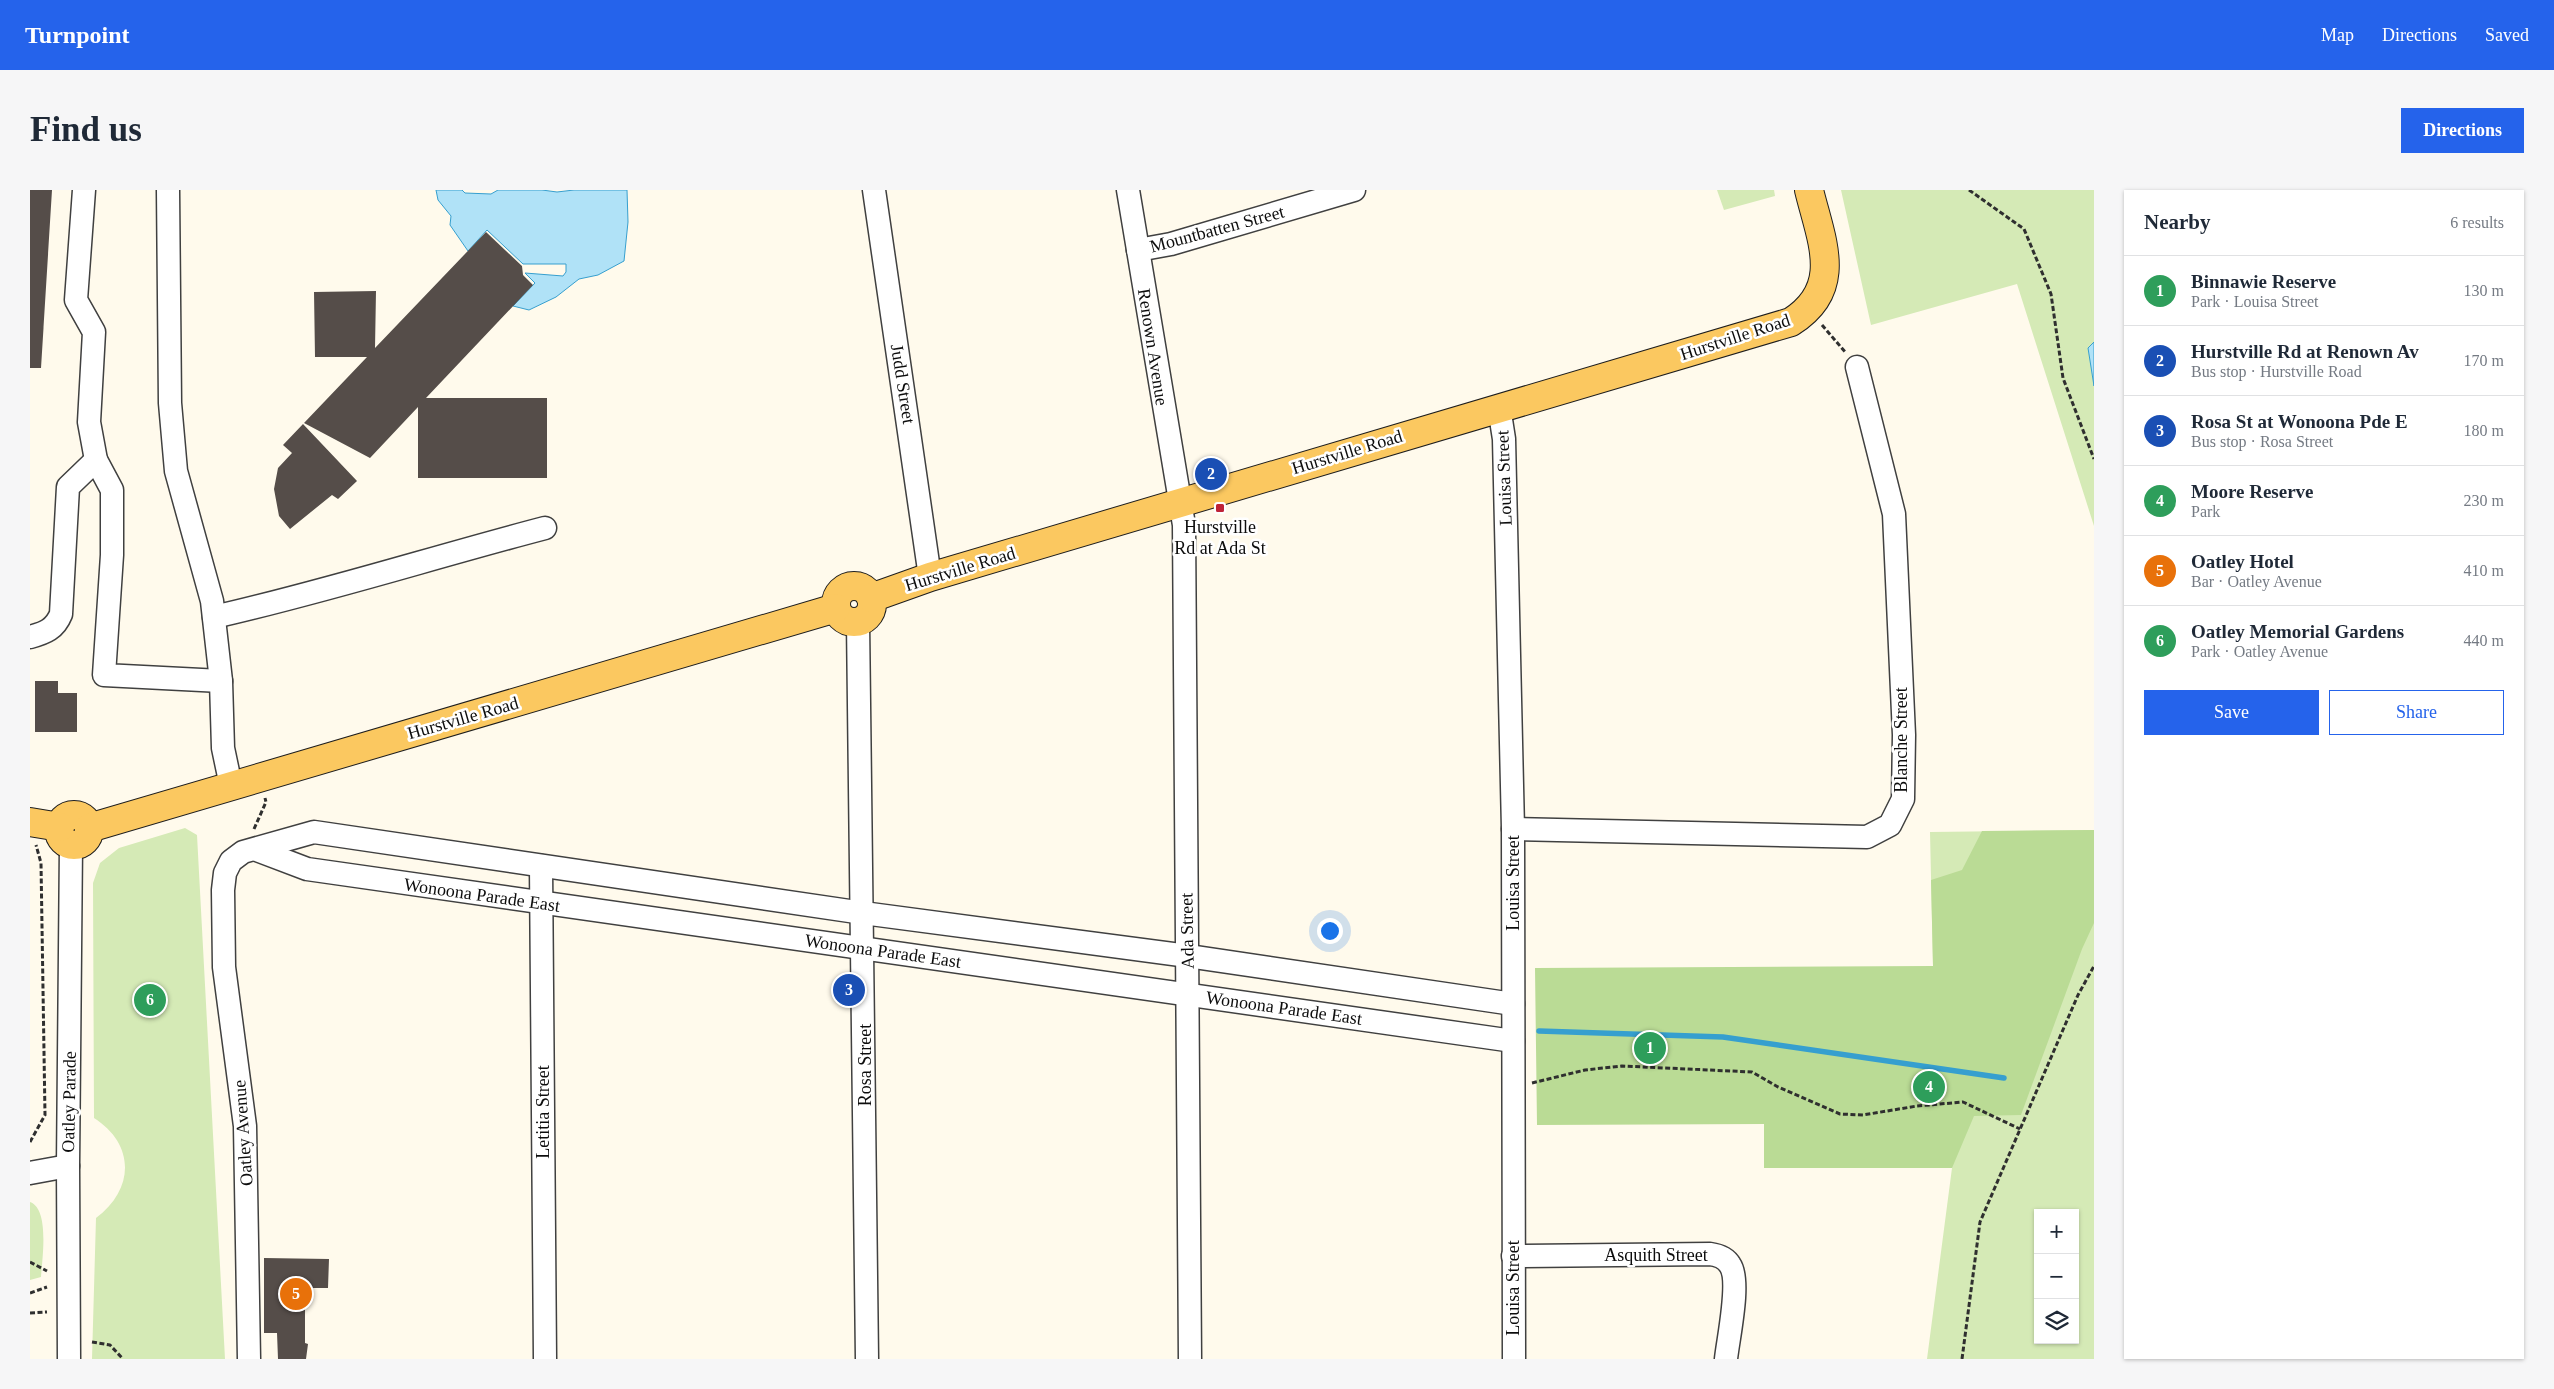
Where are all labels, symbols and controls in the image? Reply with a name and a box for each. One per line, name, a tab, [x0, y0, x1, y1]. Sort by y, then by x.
text: Turnpoint	[25, 22, 130, 48]
text: Map	[2321, 25, 2354, 45]
text: Directions	[2382, 25, 2457, 45]
text: Saved	[2485, 25, 2529, 45]
button: Directions	[2401, 108, 2524, 153]
text: Find us	[30, 110, 142, 149]
street label: Mountbatten Street	[1148, 201, 1286, 257]
text: Nearby	[2144, 210, 2211, 234]
text: 6 results	[2450, 214, 2504, 231]
text: Binnawie Reserve	[2191, 271, 2336, 292]
text: 1	[2156, 282, 2164, 299]
text: 130 m	[2464, 282, 2504, 299]
street label: Renown Avenue	[1134, 287, 1172, 407]
text: Park · Louisa Street	[2191, 293, 2319, 310]
street label: Hurstville Road	[1677, 310, 1793, 364]
text: Hurstville Rd at Renown Av	[2191, 341, 2419, 362]
street label: Judd Street	[887, 343, 919, 425]
text: 2	[2156, 352, 2164, 369]
text: 170 m	[2464, 352, 2504, 369]
text: Bus stop · Hurstville Road	[2191, 363, 2362, 380]
text: Rosa St at Wonoona Pde E	[2191, 411, 2408, 432]
text: 3	[2156, 422, 2164, 439]
text: 180 m	[2464, 422, 2504, 439]
street label: Hurstville Road	[1289, 426, 1405, 478]
street label: Louisa Street	[1492, 430, 1516, 526]
text: Bus stop · Rosa Street	[2191, 433, 2333, 450]
pin: 2	[1195, 455, 1227, 493]
text: Moore Reserve	[2191, 481, 2314, 502]
text: 4	[2156, 492, 2164, 509]
text: 230 m	[2464, 492, 2504, 509]
marker: Hurstville Rd at Ada St	[1214, 502, 1226, 514]
text: Park	[2191, 503, 2220, 520]
place label: Hurstville Rd at Ada St	[1174, 517, 1266, 558]
street label: Hurstville Road	[902, 543, 1018, 595]
text: Oatley Hotel	[2191, 551, 2294, 572]
text: 5	[2156, 562, 2164, 579]
text: 410 m	[2464, 562, 2504, 579]
text: Bar · Oatley Avenue	[2191, 573, 2322, 590]
text: Oatley Memorial Gardens	[2191, 621, 2404, 642]
text: 6	[2156, 632, 2164, 649]
text: 440 m	[2464, 632, 2504, 649]
text: Park · Oatley Avenue	[2191, 643, 2328, 660]
street label: Blanche Street	[1891, 687, 1911, 793]
button: Save	[2144, 690, 2319, 735]
button: Share	[2329, 690, 2504, 735]
street label: Hurstville Road	[405, 693, 521, 743]
street label: Louisa Street	[1503, 835, 1523, 931]
street label: Wonoona Parade East	[403, 874, 561, 916]
street label: Ada Street	[1176, 893, 1198, 969]
your location	[1317, 918, 1343, 944]
street label: Wonoona Parade East	[804, 930, 962, 972]
pin: 3	[833, 971, 865, 1009]
pin: 6	[134, 981, 166, 1019]
street label: Wonoona Parade East	[1205, 987, 1363, 1029]
street label: Rosa Street	[855, 1024, 875, 1106]
pin: 1	[1634, 1029, 1666, 1067]
street label: Oatley Parade	[58, 1051, 80, 1153]
street label: Letitia Street	[533, 1065, 553, 1159]
pin: 4	[1913, 1068, 1945, 1106]
street label: Oatley Avenue	[229, 1079, 257, 1187]
map controls	[2034, 1209, 2079, 1344]
button: +	[2034, 1209, 2079, 1254]
street label: Louisa Street	[1503, 1240, 1523, 1336]
street label: Asquith Street	[1604, 1245, 1708, 1265]
button: −	[2034, 1254, 2079, 1299]
pin: 5	[280, 1275, 312, 1313]
button: layers	[2034, 1299, 2079, 1344]

